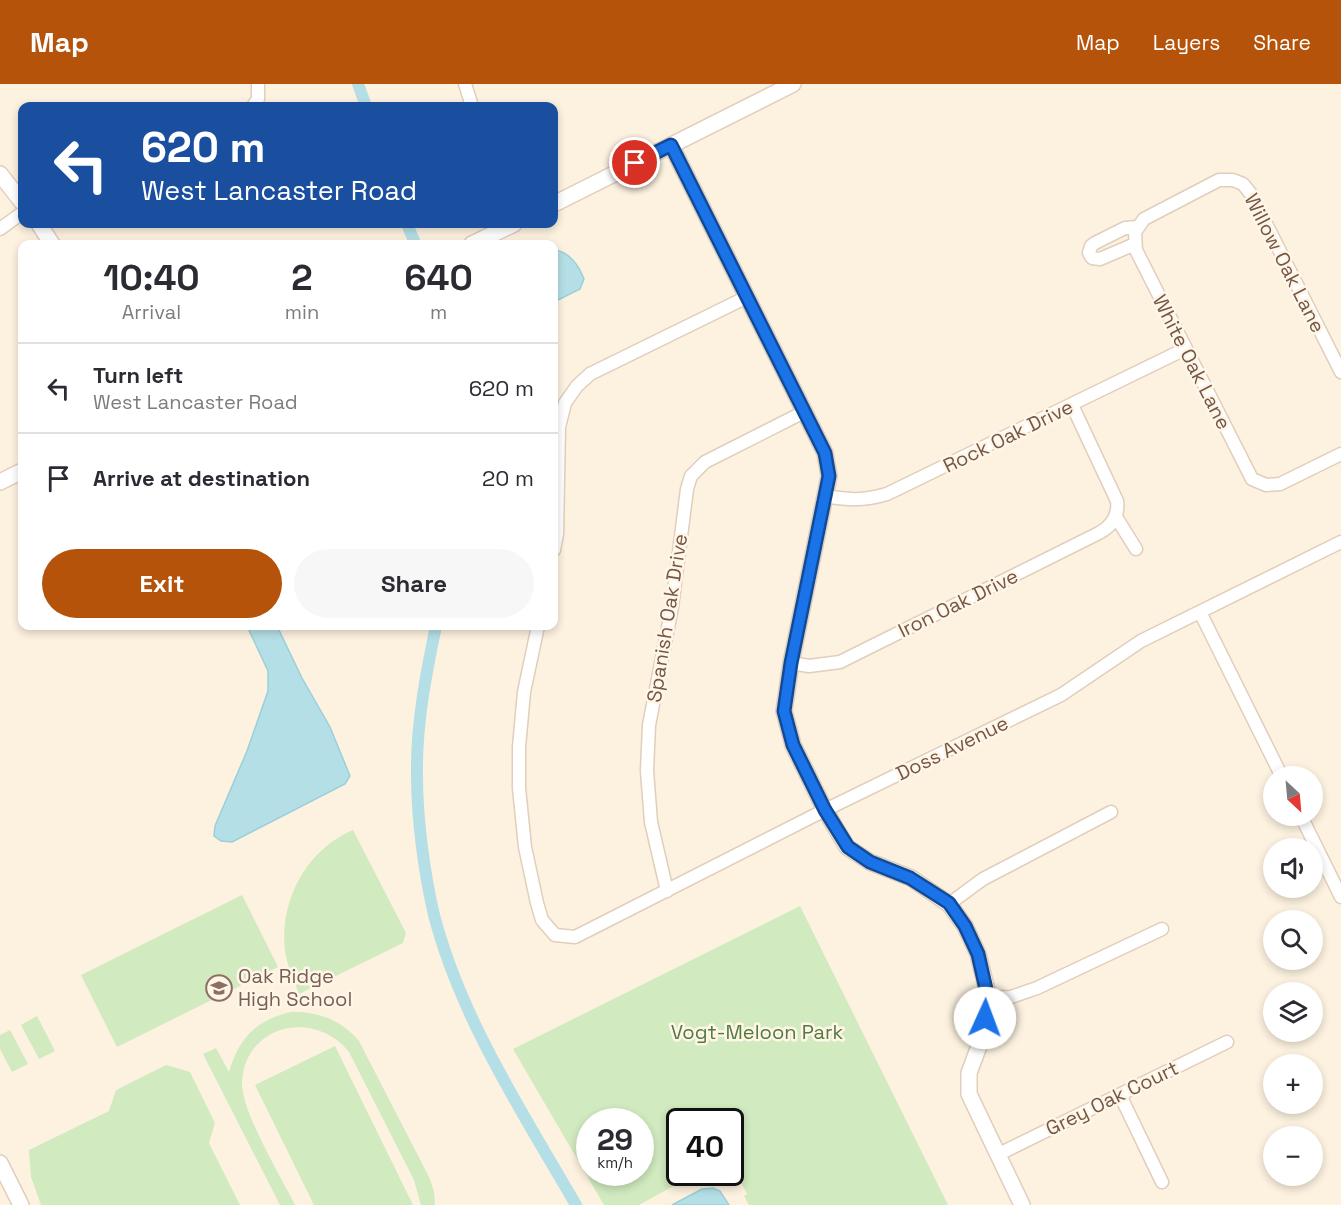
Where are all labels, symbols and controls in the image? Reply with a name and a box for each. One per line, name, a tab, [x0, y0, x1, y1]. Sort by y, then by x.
text: Map	[30, 24, 89, 60]
text: Map	[1076, 29, 1120, 56]
text: Layers	[1153, 29, 1220, 56]
text: Share	[1253, 29, 1311, 56]
text: 620 m	[141, 121, 266, 174]
icon: left	[42, 126, 120, 204]
pin	[609, 137, 660, 188]
icon: arrive	[618, 146, 651, 179]
text: West Lancaster Road	[141, 173, 417, 208]
street label: Willow Oak Lane	[1239, 189, 1331, 337]
text: 10:40	[103, 255, 200, 301]
text: 2	[291, 255, 313, 301]
text: 640	[404, 255, 473, 301]
street label: White Oak Lane	[1147, 290, 1237, 434]
text: Arrival	[122, 299, 181, 325]
text: min	[285, 299, 319, 325]
text: m	[430, 299, 447, 325]
text: Turn left	[93, 361, 183, 389]
icon: left	[42, 372, 75, 405]
text: 620 m	[469, 374, 534, 402]
text: West Lancaster Road	[93, 389, 298, 415]
street label: Rock Oak Drive	[939, 393, 1077, 479]
icon: arrive	[42, 462, 75, 495]
text: Arrive at destination	[93, 464, 310, 492]
text: 20 m	[482, 464, 534, 492]
street label: Spanish Oak Drive	[641, 532, 693, 704]
button: Exit	[42, 549, 282, 618]
button: Share	[294, 549, 534, 618]
street label: Iron Oak Drive	[894, 563, 1022, 643]
street label: Doss Avenue	[891, 710, 1013, 786]
north arrow	[1263, 766, 1323, 826]
map controls	[1263, 766, 1323, 1186]
button: sound	[1263, 838, 1323, 898]
button: search	[1263, 910, 1323, 970]
place label: Oak Ridge High School	[238, 963, 352, 1012]
school or university icon: Oak Ridge High School	[204, 973, 234, 1003]
button: layers	[1263, 982, 1323, 1042]
position arrow	[953, 986, 1017, 1050]
park label: Vogt-Meloon Park	[671, 1019, 844, 1045]
button: +	[1263, 1054, 1323, 1114]
street label: Grey Oak Court	[1041, 1055, 1183, 1141]
speed limit sign: 40	[666, 1108, 744, 1186]
text: 29	[597, 1120, 633, 1159]
button: −	[1263, 1126, 1323, 1186]
text: km/h	[597, 1153, 633, 1172]

